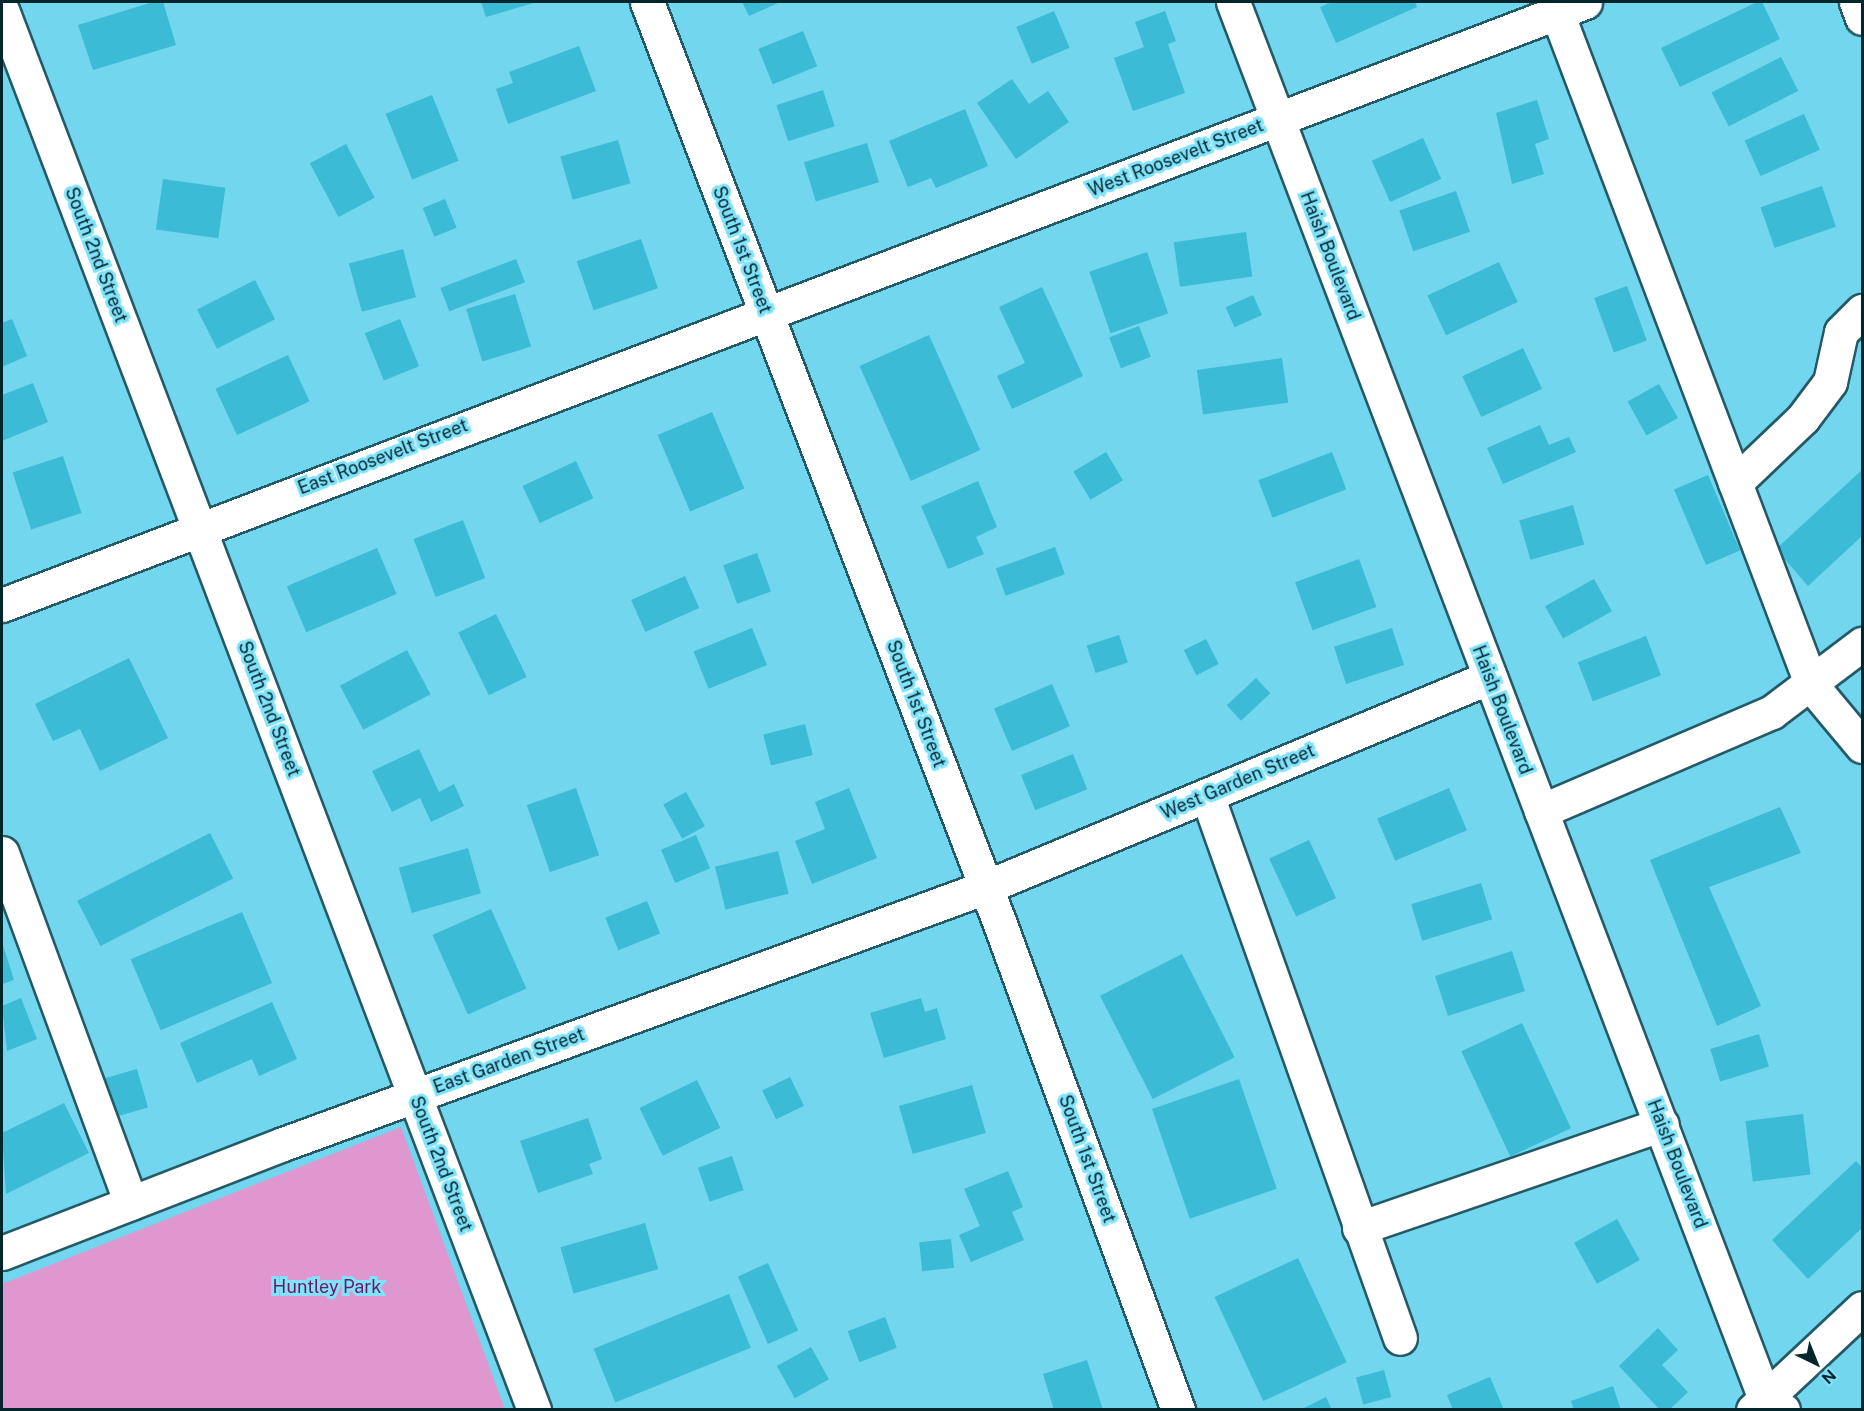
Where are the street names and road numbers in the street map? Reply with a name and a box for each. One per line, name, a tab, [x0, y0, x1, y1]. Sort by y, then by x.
street label: West Roosevelt Street	[1085, 115, 1267, 201]
street label: South 1st Street	[708, 183, 776, 317]
street label: South 2nd Street	[60, 184, 132, 326]
street label: Haish Boulevard	[1295, 189, 1365, 323]
street label: East Roosevelt Street	[295, 415, 471, 499]
street label: South 1st Street	[882, 637, 950, 771]
street label: South 2nd Street	[233, 638, 305, 780]
street label: Haish Boulevard	[1467, 643, 1537, 777]
street label: West Garden Street	[1158, 740, 1318, 824]
street label: East Garden Street	[430, 1024, 588, 1098]
street label: South 1st Street	[1054, 1092, 1120, 1226]
street label: South 2nd Street	[405, 1093, 477, 1235]
street label: Haish Boulevard	[1642, 1097, 1712, 1231]

